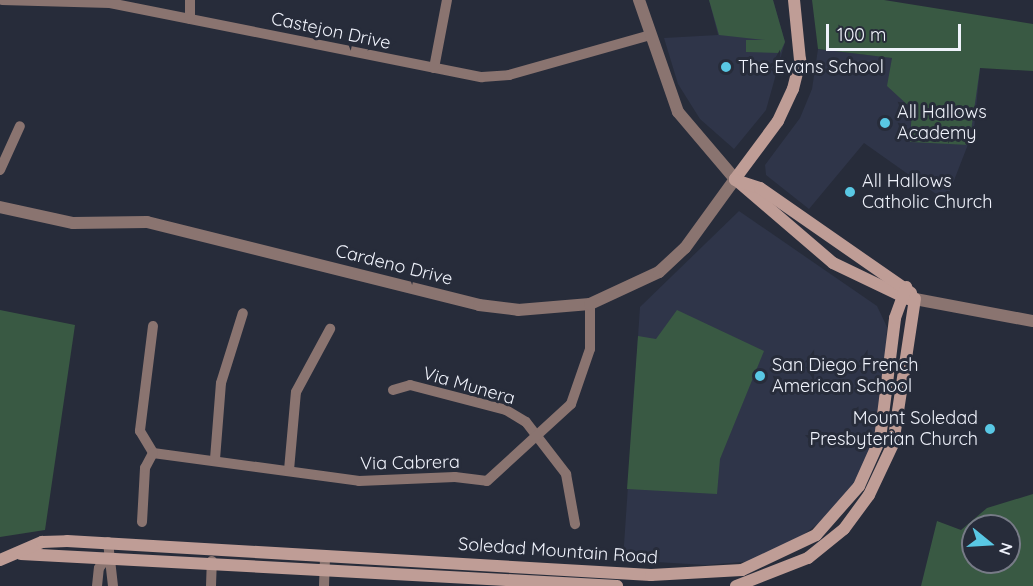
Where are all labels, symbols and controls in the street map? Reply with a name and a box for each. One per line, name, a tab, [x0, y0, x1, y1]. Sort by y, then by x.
street label: Castejon Drive	[269, 8, 393, 54]
scale bar	[829, 12, 964, 50]
text: 100 m	[837, 23, 886, 46]
place label: The Evans School	[738, 56, 884, 78]
marker: The Evans School	[719, 60, 733, 74]
place label: All Hallows Academy	[897, 102, 987, 144]
marker: All Hallows Academy	[878, 116, 892, 130]
place label: All Hallows Catholic Church	[862, 171, 992, 213]
marker: All Hallows Catholic Church	[843, 185, 857, 199]
street label: Cardeno Drive	[333, 240, 455, 290]
place label: San Diego French American School	[772, 355, 919, 398]
street label: Via Munera	[420, 363, 518, 409]
marker: San Diego French American School	[753, 369, 767, 383]
place label: Mount Soledad Presbyterian Church	[810, 408, 978, 450]
marker: Mount Soledad Presbyterian Church	[983, 422, 997, 436]
street label: Via Cabrera	[360, 451, 460, 475]
north arrow	[961, 514, 1021, 574]
street label: Soledad Mountain Road	[457, 533, 659, 569]
text: N	[995, 540, 1018, 558]

